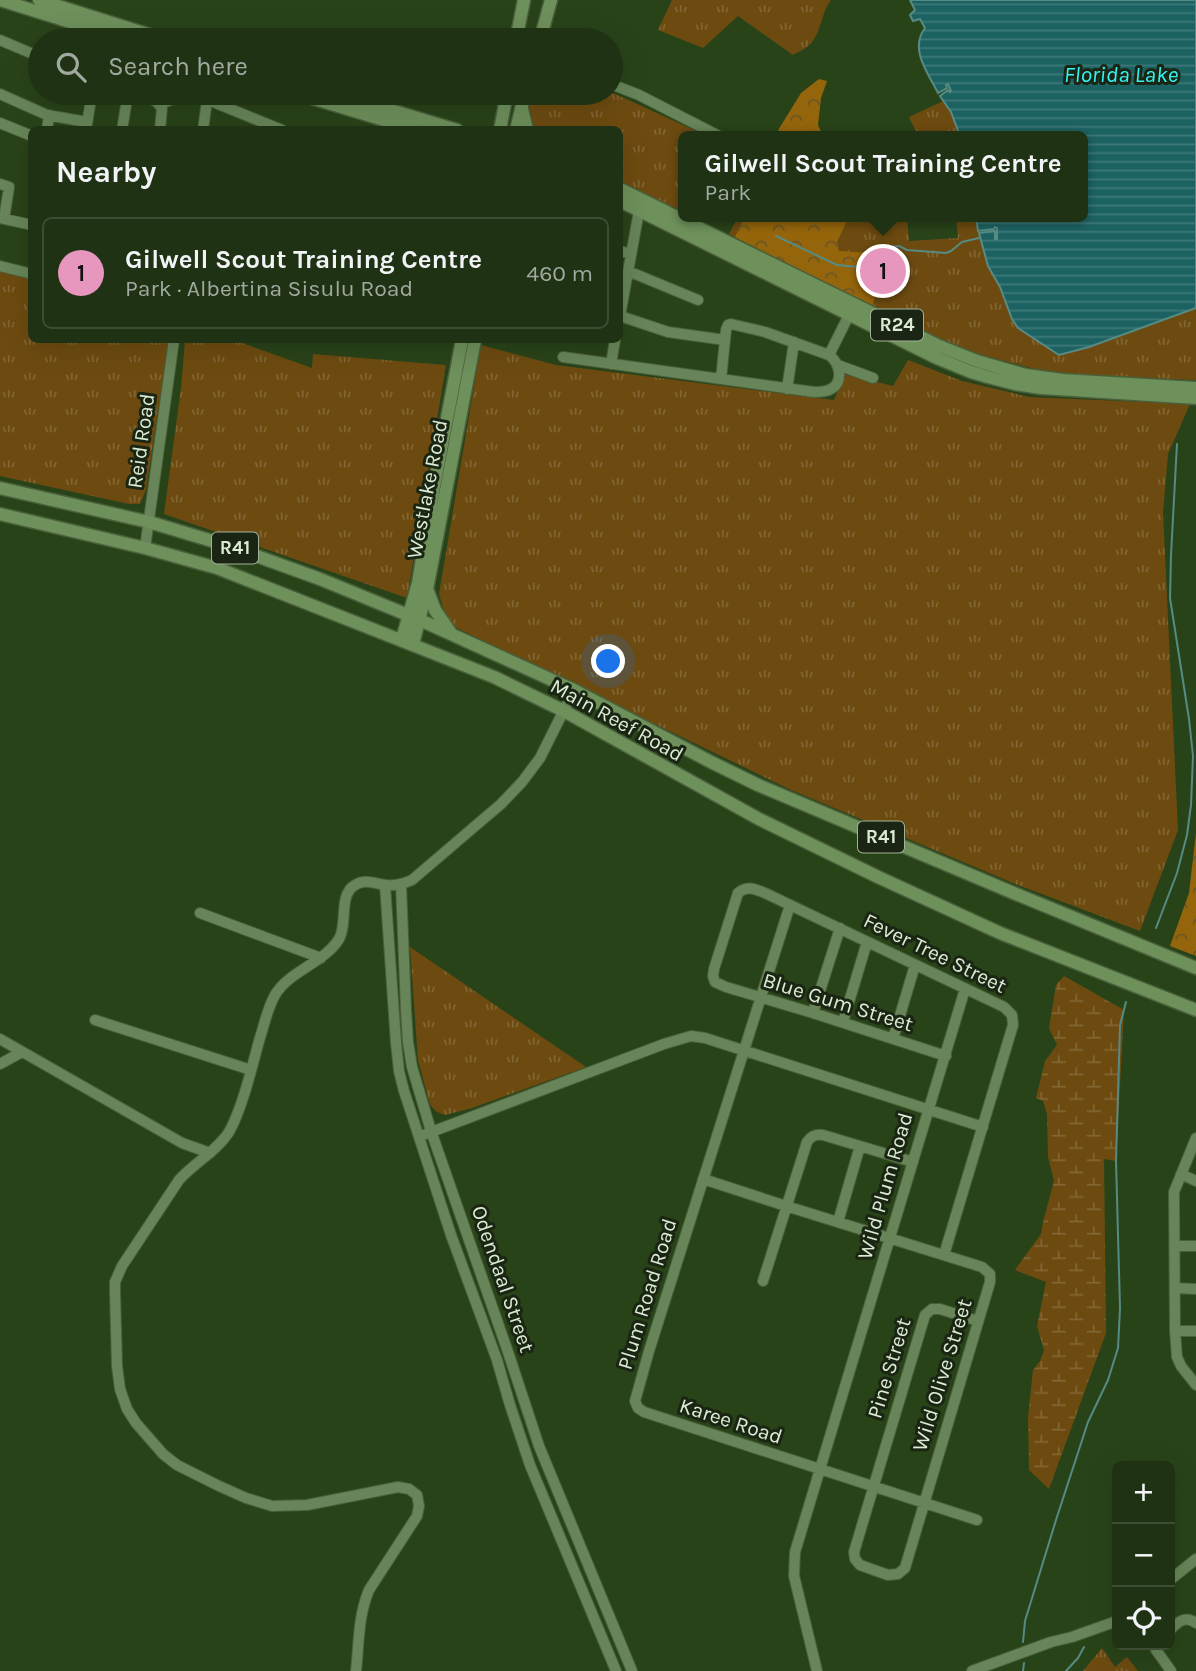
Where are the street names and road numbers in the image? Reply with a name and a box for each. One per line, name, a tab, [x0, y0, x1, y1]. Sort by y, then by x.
road number: R24	[871, 310, 923, 340]
street label: Reid Road	[122, 392, 160, 490]
street label: Westlake Road	[402, 417, 452, 561]
road number: R41	[212, 533, 258, 564]
street label: Main Reef Road	[546, 674, 688, 766]
road number: R41	[858, 822, 904, 852]
street label: Fever Tree Street	[860, 908, 1010, 998]
street label: Blue Gum Street	[760, 968, 916, 1036]
street label: Wild Plum Road	[853, 1110, 917, 1262]
street label: Odendaal Street	[467, 1203, 539, 1356]
street label: Plum Road Road	[613, 1216, 681, 1372]
street label: Wild Olive Street	[907, 1296, 977, 1454]
street label: Pine Street	[862, 1315, 916, 1421]
street label: Karee Road	[676, 1393, 786, 1449]

